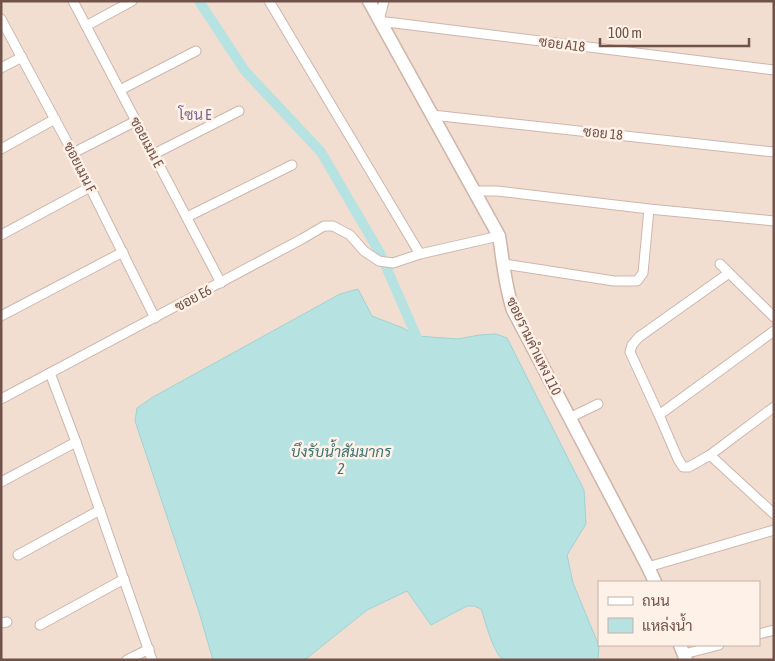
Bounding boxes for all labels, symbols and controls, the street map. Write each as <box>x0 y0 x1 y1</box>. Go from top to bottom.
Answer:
scale bar <box>600 15 749 47</box>
text: 100 m <box>608 24 642 41</box>
street label: ซอย A18 <box>538 33 587 55</box>
district label: โซน E <box>178 105 212 123</box>
street label: ซอยเมน E <box>127 114 167 170</box>
street label: ซอย 18 <box>582 123 624 143</box>
street label: ซอยเมน F <box>61 139 100 195</box>
street label: ซอย E6 <box>172 282 214 314</box>
street label: ซอยรามคำแหง 110 <box>503 294 565 398</box>
water label: บึงรับน้ำสัมมากร 2 <box>291 439 392 477</box>
legend <box>598 581 760 646</box>
text: ถนน <box>642 592 670 609</box>
text: แหล่งน้ำ <box>642 613 693 634</box>

